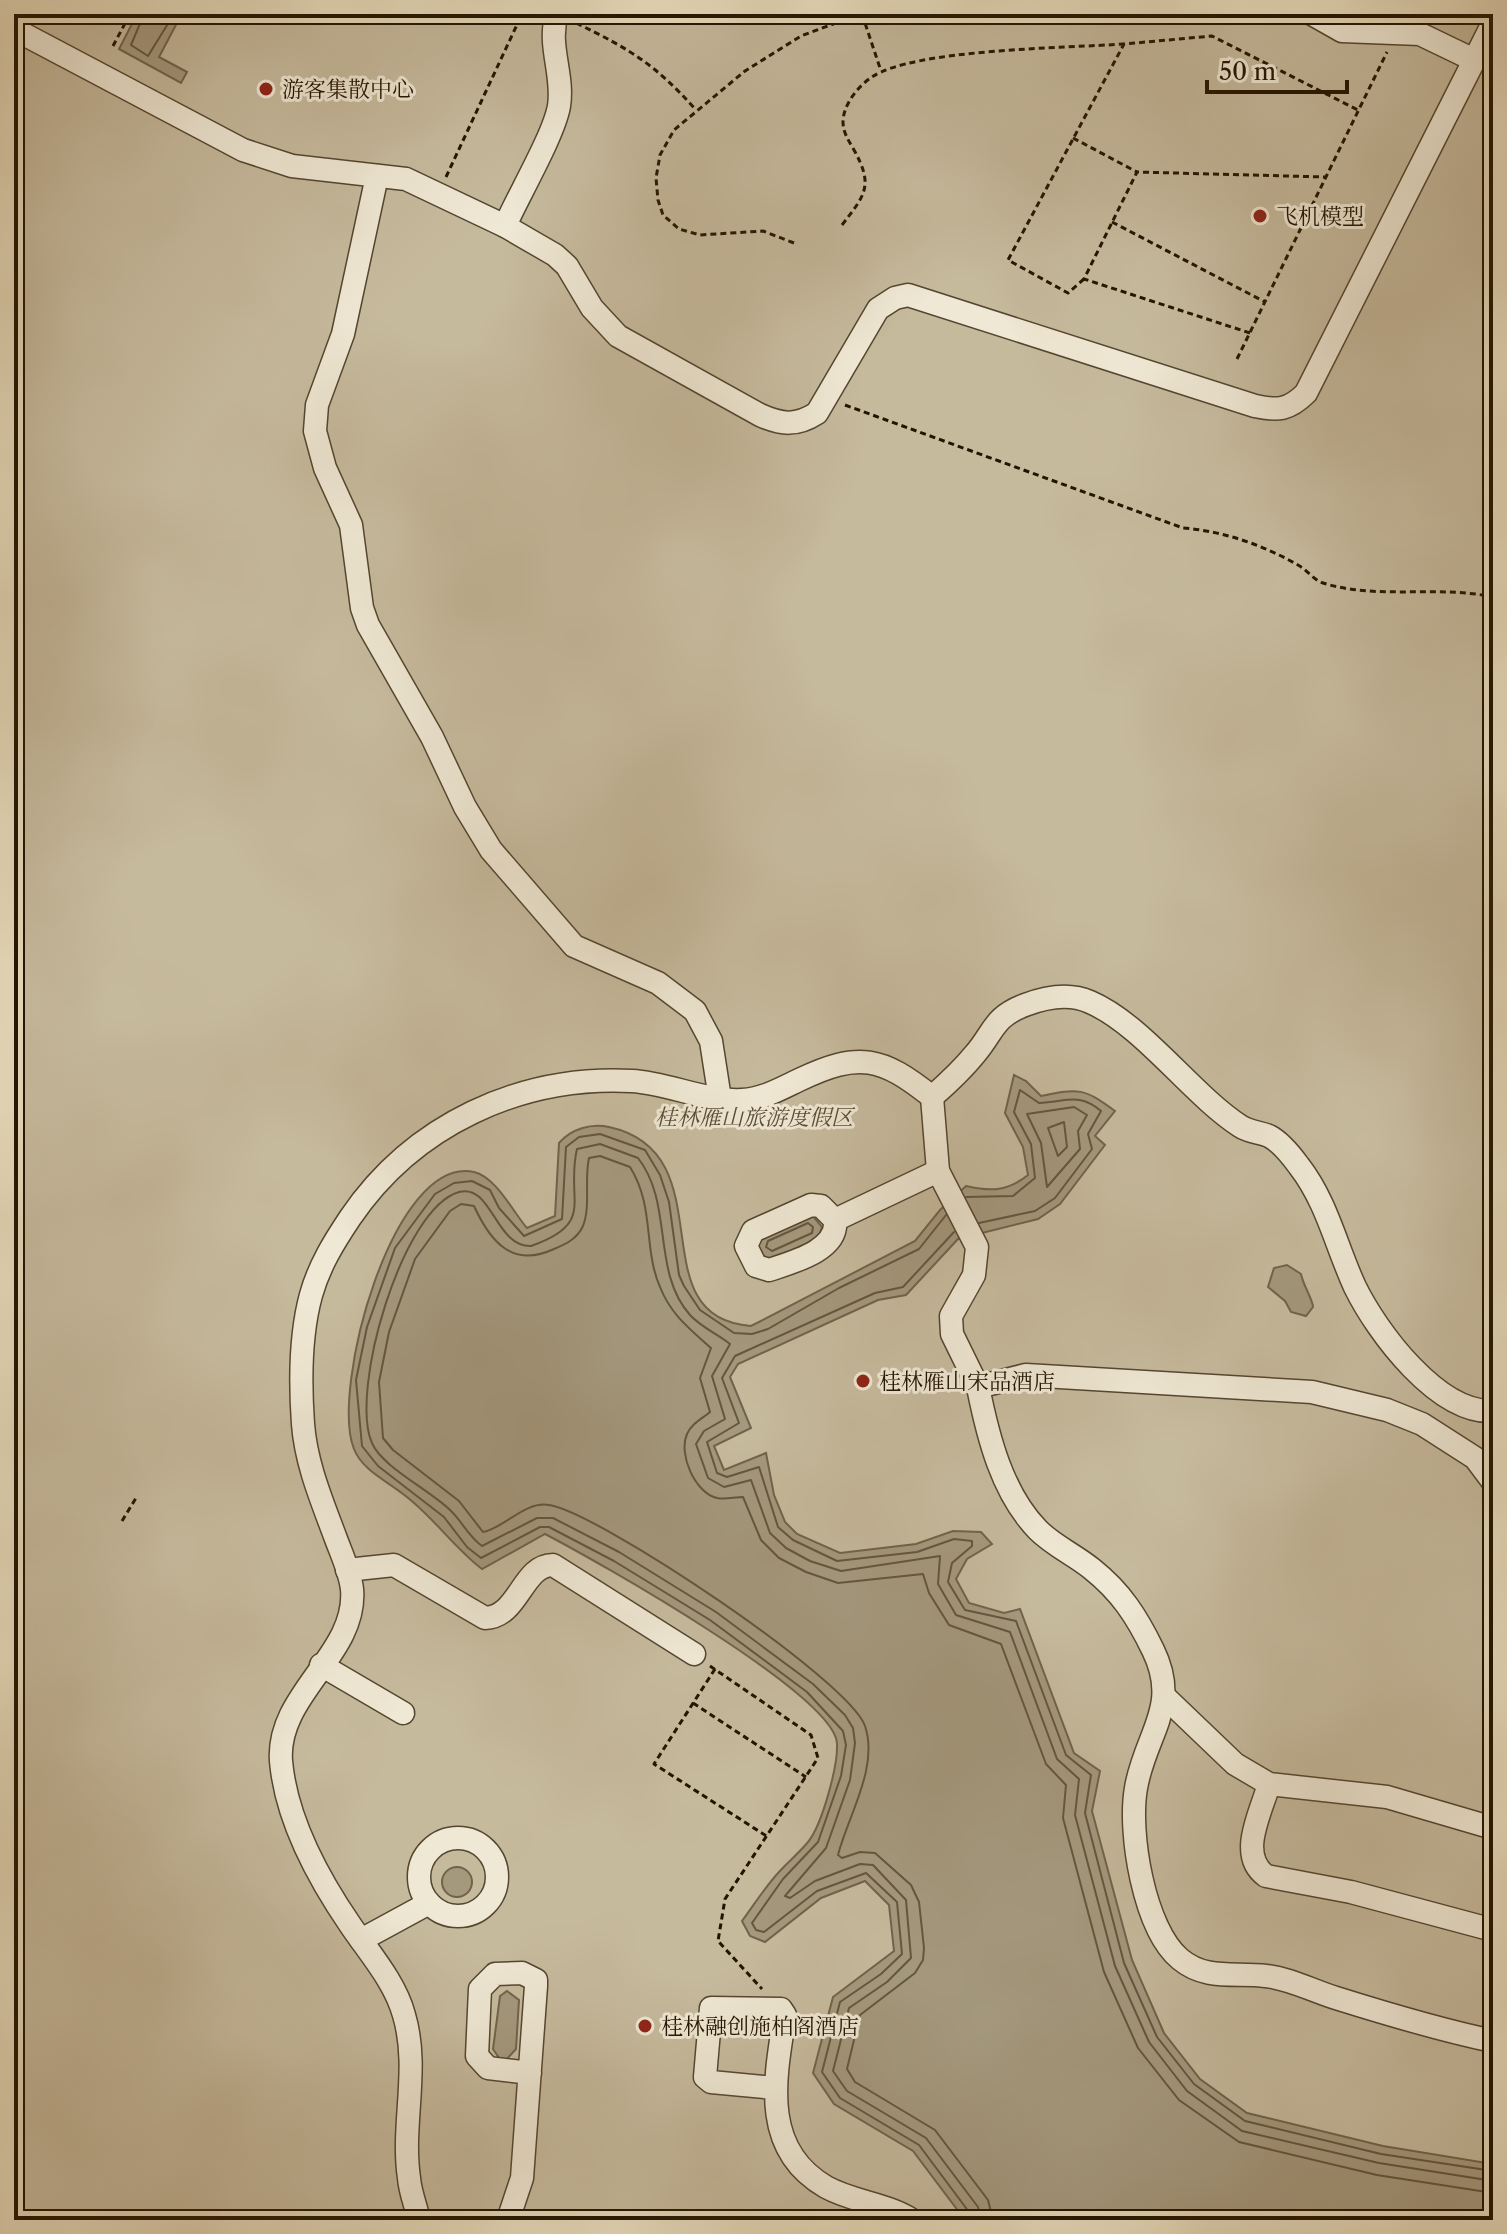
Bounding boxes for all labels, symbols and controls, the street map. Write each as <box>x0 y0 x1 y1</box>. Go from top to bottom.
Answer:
scale bar <box>1207 44 1347 94</box>
text: 50 m <box>1219 57 1276 86</box>
place label: 游客集散中心 <box>282 76 414 103</box>
marker: 游客集散中心 <box>257 80 275 98</box>
place label: 飞机模型 <box>1276 203 1364 230</box>
marker: 飞机模型 <box>1251 207 1269 225</box>
park label: 桂林雁山旅游度假区 <box>655 1104 856 1131</box>
place label: 桂林雁山宋品酒店 <box>879 1368 1055 1395</box>
marker: 桂林雁山宋品酒店 <box>854 1372 872 1390</box>
place label: 桂林融创施柏阁酒店 <box>661 2013 859 2040</box>
marker: 桂林融创施柏阁酒店 <box>636 2017 654 2035</box>

